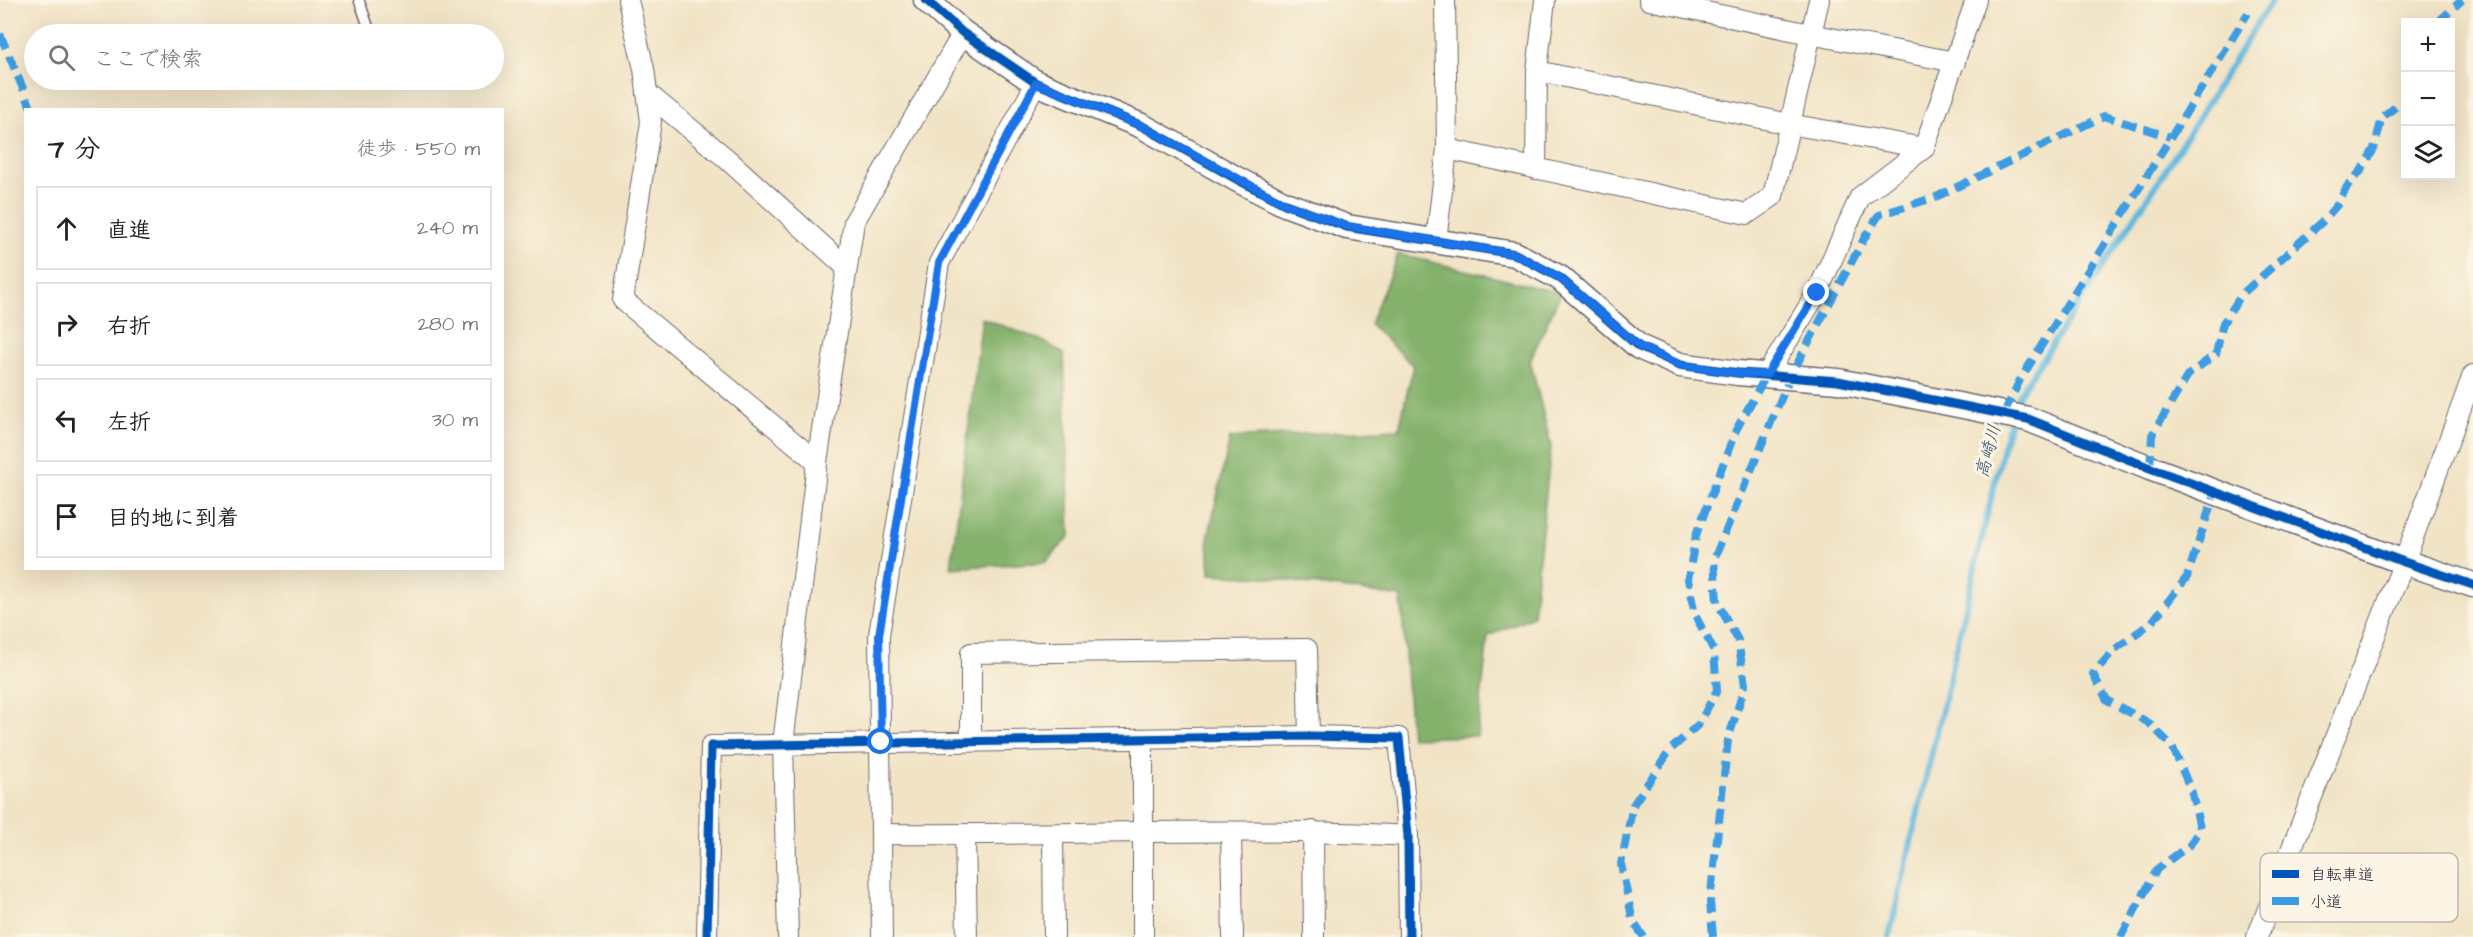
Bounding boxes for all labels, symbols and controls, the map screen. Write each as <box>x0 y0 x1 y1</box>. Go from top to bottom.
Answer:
map controls <box>2401 18 2455 180</box>
button: + <box>2401 18 2455 72</box>
search box <box>24 24 504 90</box>
icon: search <box>45 41 78 74</box>
text: ここで検索 <box>93 44 203 75</box>
button: − <box>2401 72 2455 126</box>
button: layers <box>2401 126 2455 180</box>
text: 7 分 <box>48 131 100 167</box>
text: 徒歩 · 550 m <box>357 135 480 163</box>
icon: ahead <box>50 212 83 245</box>
text: 240 m <box>417 214 478 242</box>
text: 直進 <box>107 215 151 246</box>
route end <box>1803 279 1829 305</box>
icon: right <box>50 308 83 341</box>
text: 280 m <box>417 310 478 338</box>
text: 右折 <box>107 311 151 342</box>
icon: left <box>50 404 83 437</box>
text: 30 m <box>432 406 478 434</box>
text: 左折 <box>107 407 151 438</box>
water label: 高崎川 <box>1969 422 2008 480</box>
icon: arrive <box>50 500 83 533</box>
text: 目的地に到着 <box>107 503 239 534</box>
route start <box>867 728 893 754</box>
legend <box>2260 853 2458 922</box>
text: 自転車道 <box>2310 864 2374 886</box>
text: 小道 <box>2310 891 2342 913</box>

